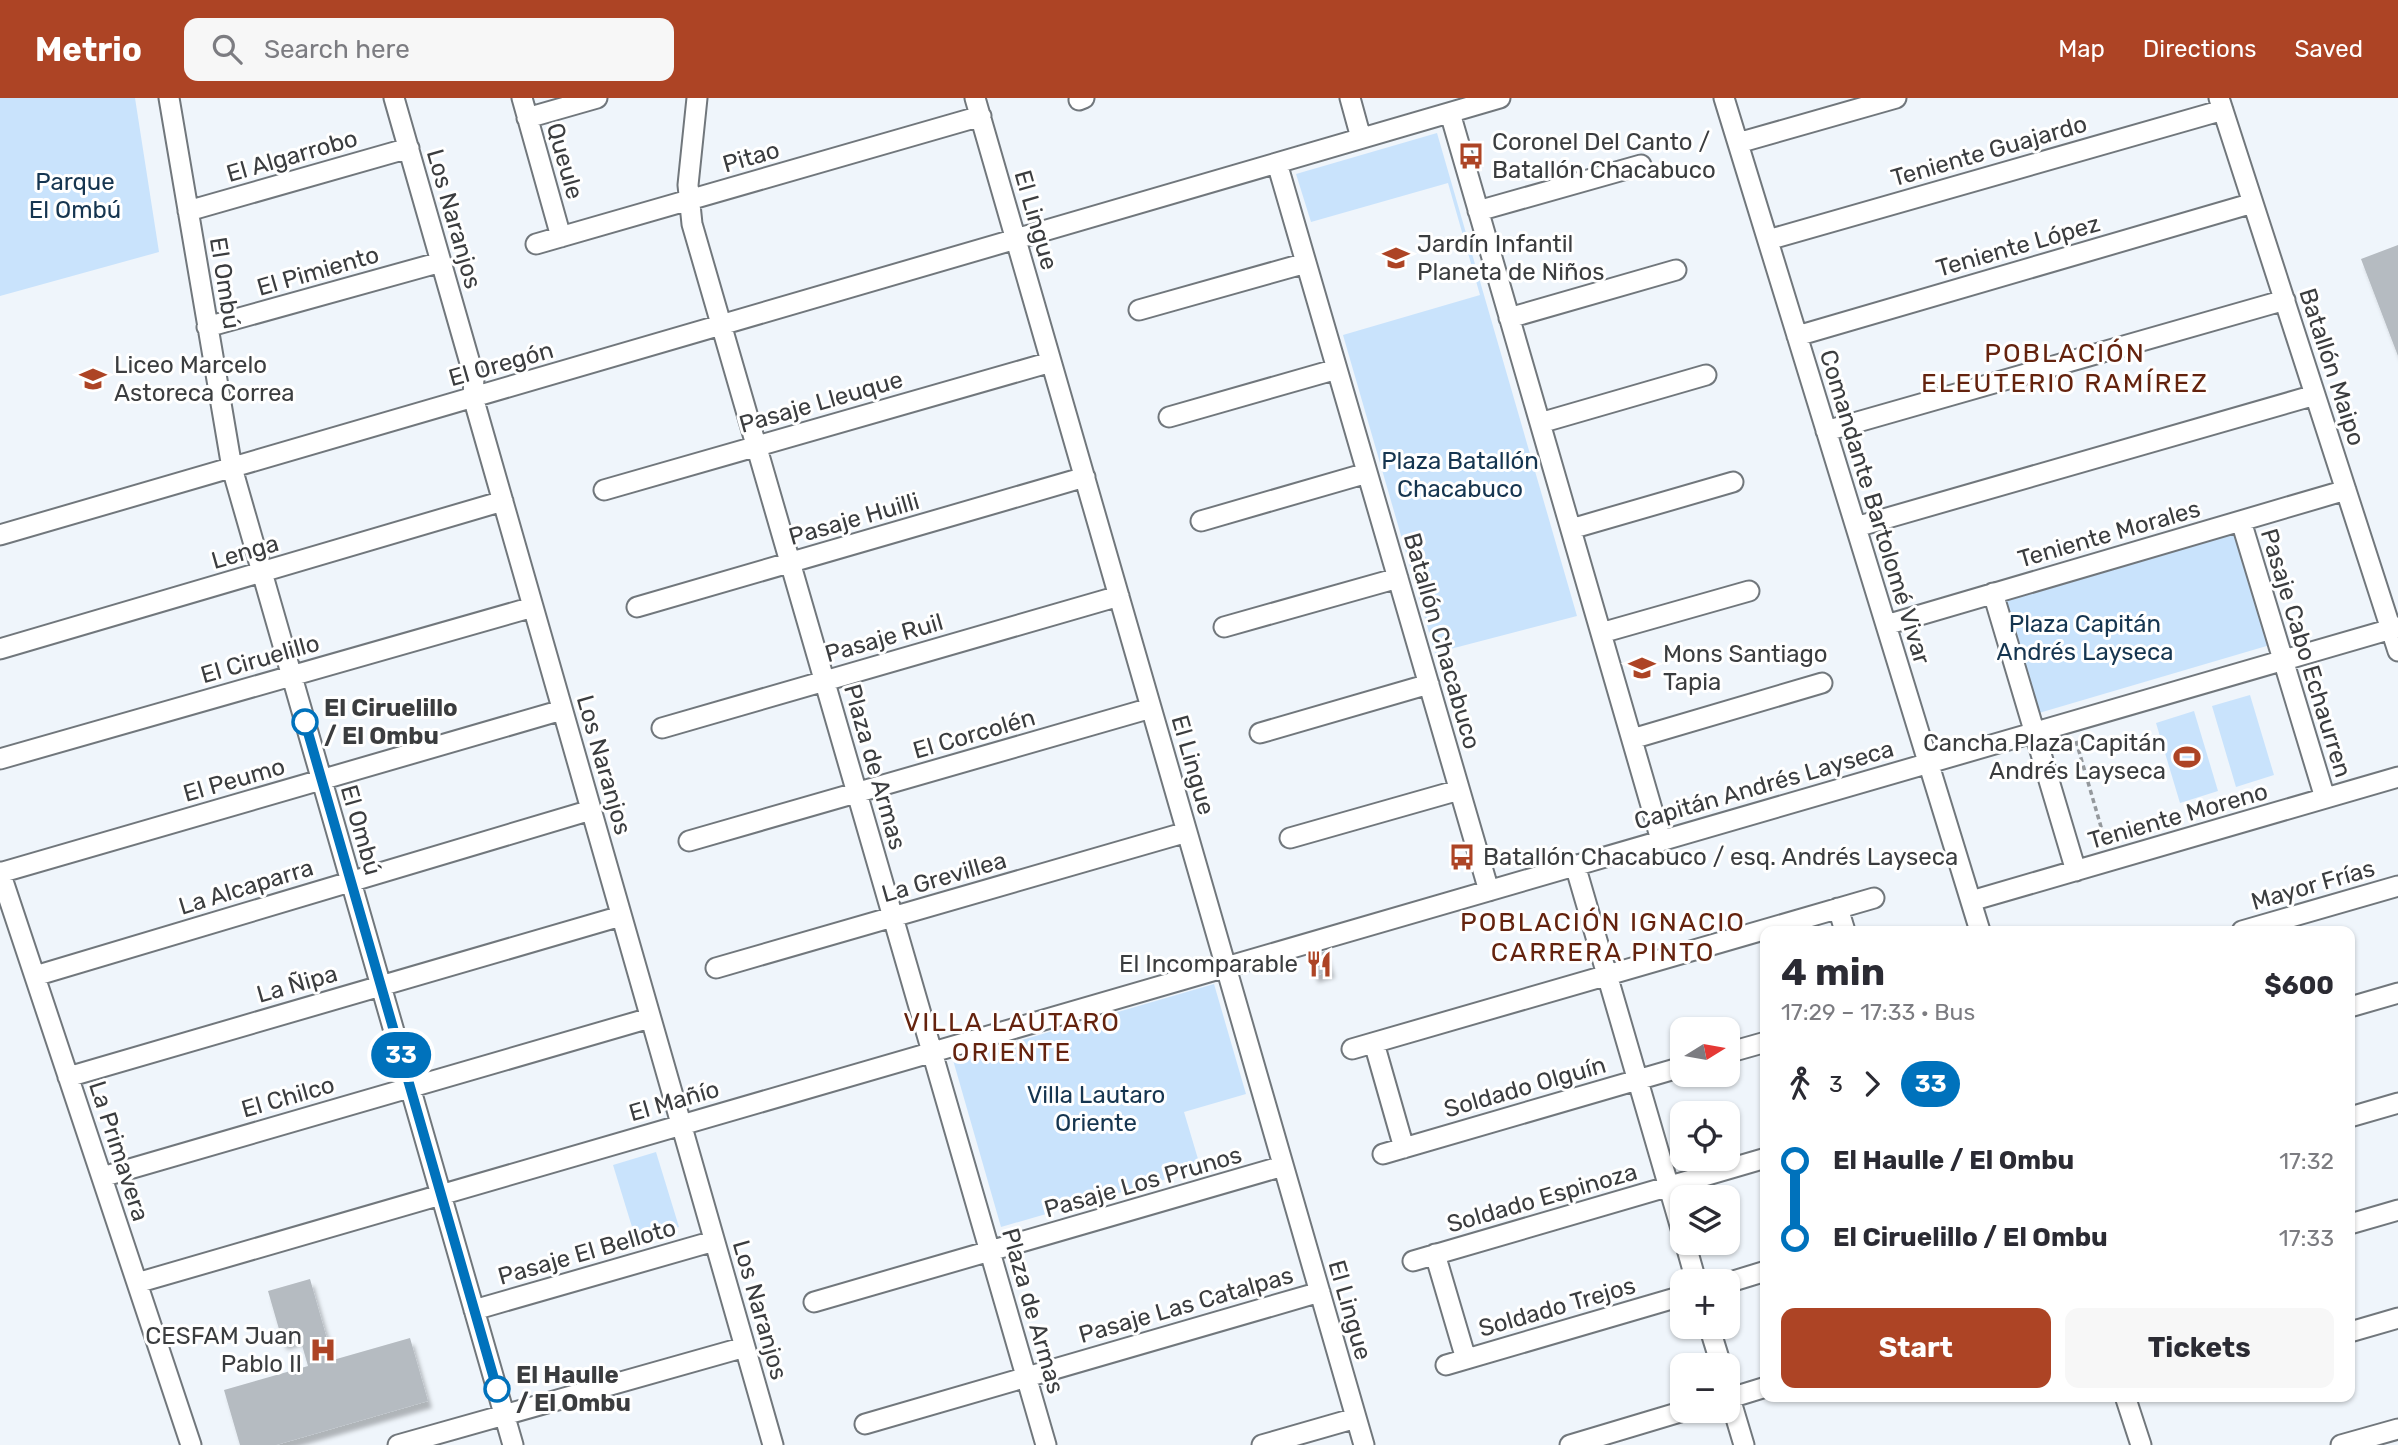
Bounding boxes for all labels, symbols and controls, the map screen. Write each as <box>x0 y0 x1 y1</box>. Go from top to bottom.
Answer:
search box <box>184 18 674 81</box>
text: Metrio <box>35 30 142 69</box>
icon: search <box>208 30 246 68</box>
text: Search here <box>264 34 410 65</box>
text: Map <box>2058 35 2105 63</box>
text: Directions <box>2143 35 2256 63</box>
text: Saved <box>2294 35 2363 63</box>
street label: Teniente Guajardo <box>1888 110 2090 192</box>
street label: Queule <box>541 120 589 202</box>
street label: El Algarrobo <box>223 124 361 188</box>
place label: Coronel Del Canto / Batallón Chacabuco <box>1492 128 1716 184</box>
street label: Pitao <box>719 136 783 178</box>
bus stop icon: Coronel Del Canto / Batallón Chacabuco <box>1456 141 1486 171</box>
street label: Los Naranjos <box>421 146 487 292</box>
street label: El Lingue <box>1008 167 1064 273</box>
park label: Parque El Ombú <box>29 168 121 224</box>
street label: Teniente López <box>1933 209 2103 283</box>
place label: Jardín Infantil Planeta de Niños <box>1417 230 1605 286</box>
street label: El Ombú <box>204 235 246 331</box>
street label: El Pimiento <box>254 240 382 302</box>
school or university icon: Jardín Infantil Planeta de Niños <box>1381 243 1411 273</box>
street label: Batallón Maipo <box>2293 285 2371 449</box>
street label: El Oregón <box>445 336 557 392</box>
district label: POBLACIÓN ELEUTERIO RAMÍREZ <box>1921 338 2209 399</box>
street label: Comandante Bartolomé Vivar <box>1814 346 1936 668</box>
place label: Liceo Marcelo Astoreca Correa <box>114 351 295 407</box>
school or university icon: Liceo Marcelo Astoreca Correa <box>78 364 108 394</box>
street label: Pasaje Lleuque <box>736 365 906 439</box>
park label: Plaza Batallón Chacabuco <box>1381 447 1539 503</box>
street label: Pasaje Huilli <box>786 487 922 551</box>
street label: Teniente Morales <box>2015 495 2203 573</box>
street label: Pasaje Cabo Echaurren <box>2255 525 2357 781</box>
street label: Lenga <box>208 529 282 575</box>
street label: Batallón Chacabuco <box>1398 530 1486 752</box>
street label: Pasaje Ruil <box>822 608 946 668</box>
park label: Plaza Capitán Andrés Layseca <box>1997 610 2173 666</box>
street label: El Ciruelillo <box>197 629 323 689</box>
place label: Mons Santiago Tapia <box>1663 640 1828 696</box>
school or university icon: Mons Santiago Tapia <box>1627 653 1657 683</box>
street label: Plaza de Armas <box>838 681 912 853</box>
street label: Los Naranjos <box>571 692 637 838</box>
place label: El Ciruelillo / El Ombu <box>324 694 458 750</box>
street label: El Corcolén <box>910 703 1038 765</box>
marker: El Ciruelillo / El Ombu <box>292 709 318 735</box>
street label: El Lingue <box>1165 712 1221 818</box>
place label: Cancha Plaza Capitán Andrés Layseca <box>1923 729 2166 785</box>
street label: Capitán Andrés Layseca <box>1631 735 1897 835</box>
sports icon: Cancha Plaza Capitán Andrés Layseca <box>2172 742 2202 772</box>
street label: El Peumo <box>180 752 288 808</box>
street label: Teniente Moreno <box>2085 777 2271 855</box>
street label: El Ombú <box>335 782 387 878</box>
bus stop icon: Batallón Chacabuco / esq. Andrés Layseca <box>1447 842 1477 872</box>
place label: Batallón Chacabuco / esq. Andrés Layseca <box>1483 843 1958 871</box>
street label: La Grevillea <box>878 846 1010 908</box>
street label: La Alcaparra <box>175 853 317 921</box>
street label: Mayor Frías <box>2248 854 2378 916</box>
district label: POBLACIÓN IGNACIO CARRERA PINTO <box>1460 907 1746 968</box>
restaurant icon: El Incomparable <box>1304 949 1334 979</box>
text: 4 min <box>1781 949 1885 995</box>
place label: El Incomparable <box>1119 950 1298 978</box>
street label: La Ñipa <box>253 959 341 1009</box>
text: $600 <box>2264 970 2334 1001</box>
text: 17:29 – 17:33 · Bus <box>1781 998 1975 1026</box>
district label: VILLA LAUTARO ORIENTE <box>903 1007 1121 1068</box>
north arrow <box>1670 1017 1740 1087</box>
map controls <box>1670 1017 1740 1423</box>
line badge: 33 <box>370 1032 432 1078</box>
text: 33 <box>385 1041 417 1069</box>
street label: Soldado Olguín <box>1441 1050 1609 1124</box>
icon: walk <box>1781 1065 1819 1103</box>
icon: forward <box>1853 1065 1891 1103</box>
street label: El Chilco <box>238 1070 338 1124</box>
text: 3 <box>1829 1070 1843 1098</box>
text: 33 <box>1915 1070 1946 1098</box>
street label: El Mañío <box>626 1075 722 1127</box>
street label: La Primavera <box>83 1077 155 1225</box>
park label: Villa Lautaro Oriente <box>1027 1081 1165 1137</box>
button: locate <box>1670 1101 1740 1171</box>
street label: Pasaje Los Prunos <box>1041 1140 1245 1224</box>
text: El Haulle / El Ombu <box>1833 1145 2074 1176</box>
text: 17:32 <box>2279 1147 2334 1175</box>
street label: Soldado Espinoza <box>1444 1157 1640 1239</box>
button: layers <box>1670 1185 1740 1255</box>
street label: Pasaje El Belloto <box>495 1213 679 1291</box>
text: El Ciruelillo / El Ombu <box>1833 1222 2108 1253</box>
text: 17:33 <box>2279 1224 2334 1252</box>
street label: Plaza de Armas <box>996 1225 1070 1397</box>
street label: Los Naranjos <box>727 1237 793 1383</box>
street label: El Lingue <box>1322 1257 1378 1363</box>
street label: Pasaje Las Catalpas <box>1076 1261 1296 1349</box>
button: + <box>1670 1269 1740 1339</box>
street label: Soldado Trejos <box>1475 1271 1639 1343</box>
button: Start <box>1781 1308 2051 1388</box>
button: Tickets <box>2065 1308 2334 1388</box>
place label: CESFAM Juan Pablo II <box>145 1322 302 1378</box>
hospital icon: CESFAM Juan Pablo II <box>308 1335 338 1365</box>
button: − <box>1670 1353 1740 1423</box>
place label: El Haulle / El Ombu <box>516 1361 631 1417</box>
marker: El Haulle / El Ombu <box>484 1376 510 1402</box>

